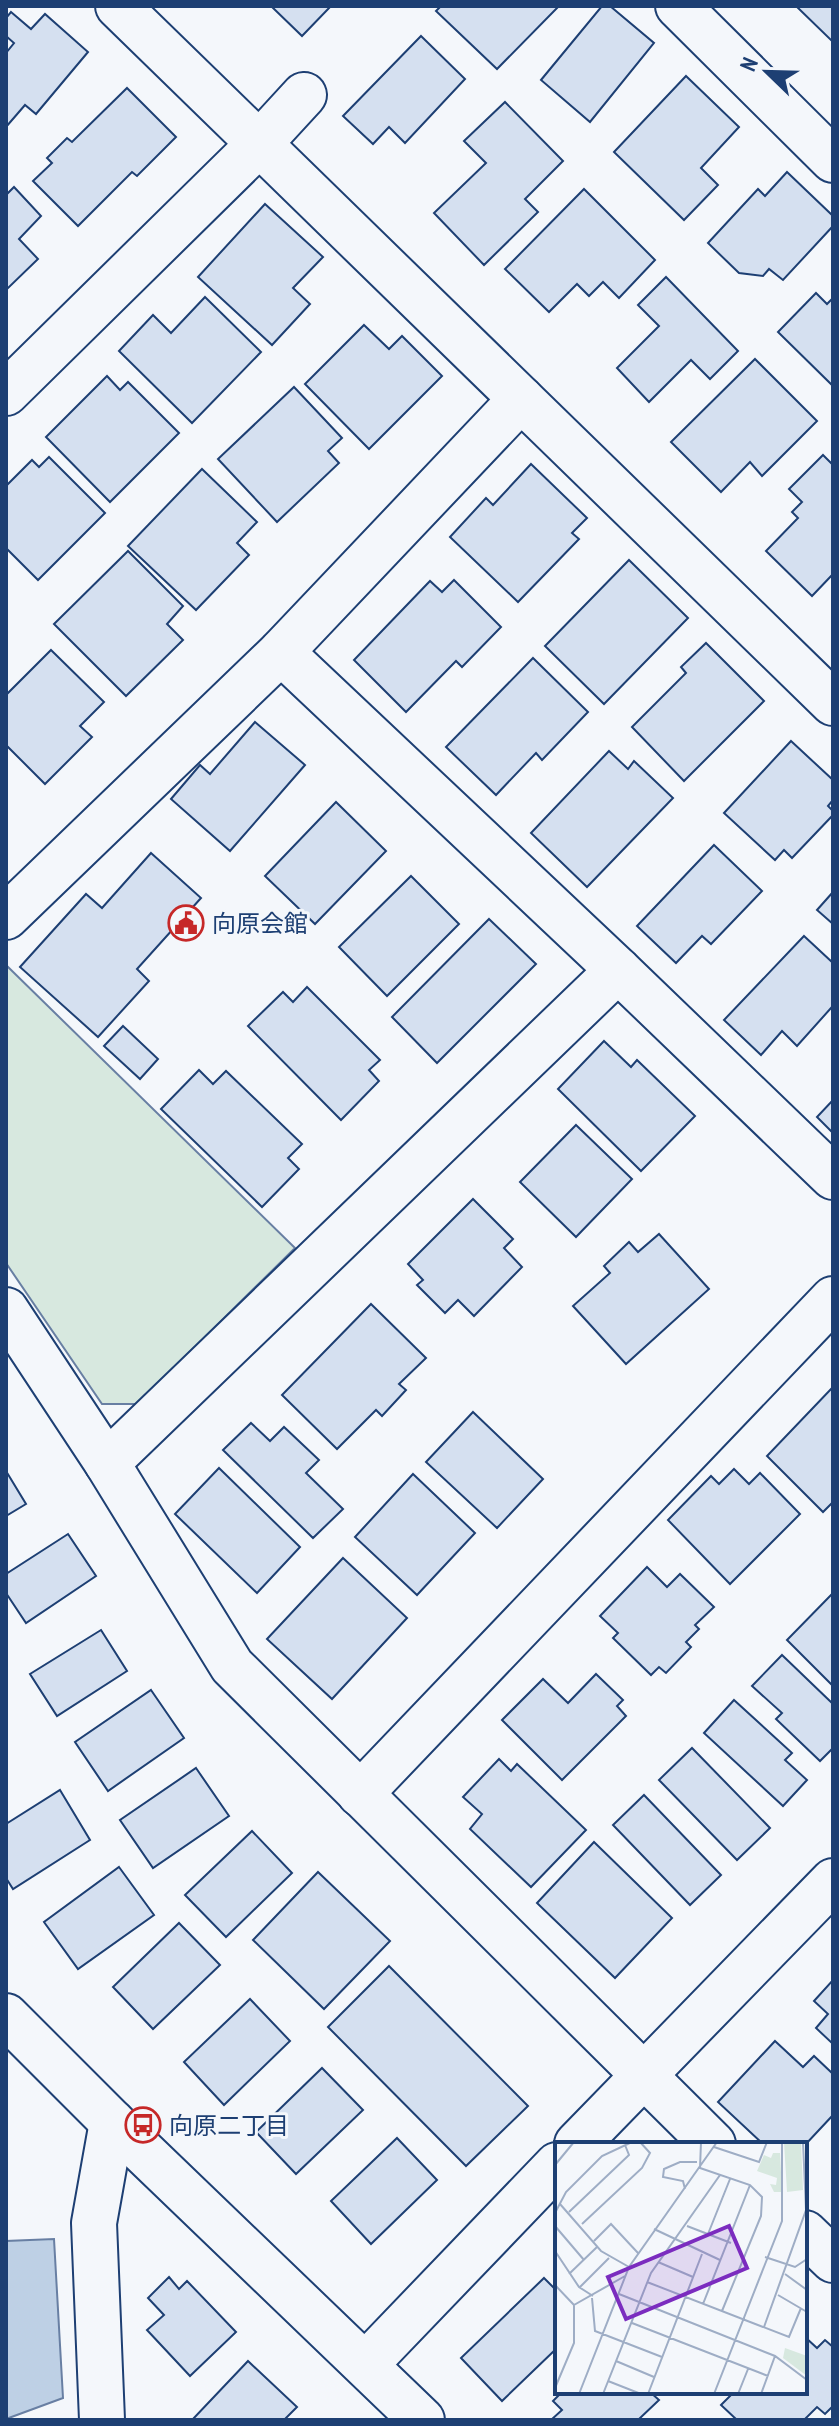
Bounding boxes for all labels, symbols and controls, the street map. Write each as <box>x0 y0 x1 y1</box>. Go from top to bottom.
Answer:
north arrow <box>727 32 807 112</box>
text: N <box>733 53 764 75</box>
public building icon: 向原会館 <box>167 904 205 942</box>
place label: 向原会館 <box>212 908 308 939</box>
bus stop icon: 向原二丁目 <box>124 2106 162 2144</box>
place label: 向原二丁目 <box>169 2110 289 2141</box>
inset map <box>555 2142 807 2394</box>

